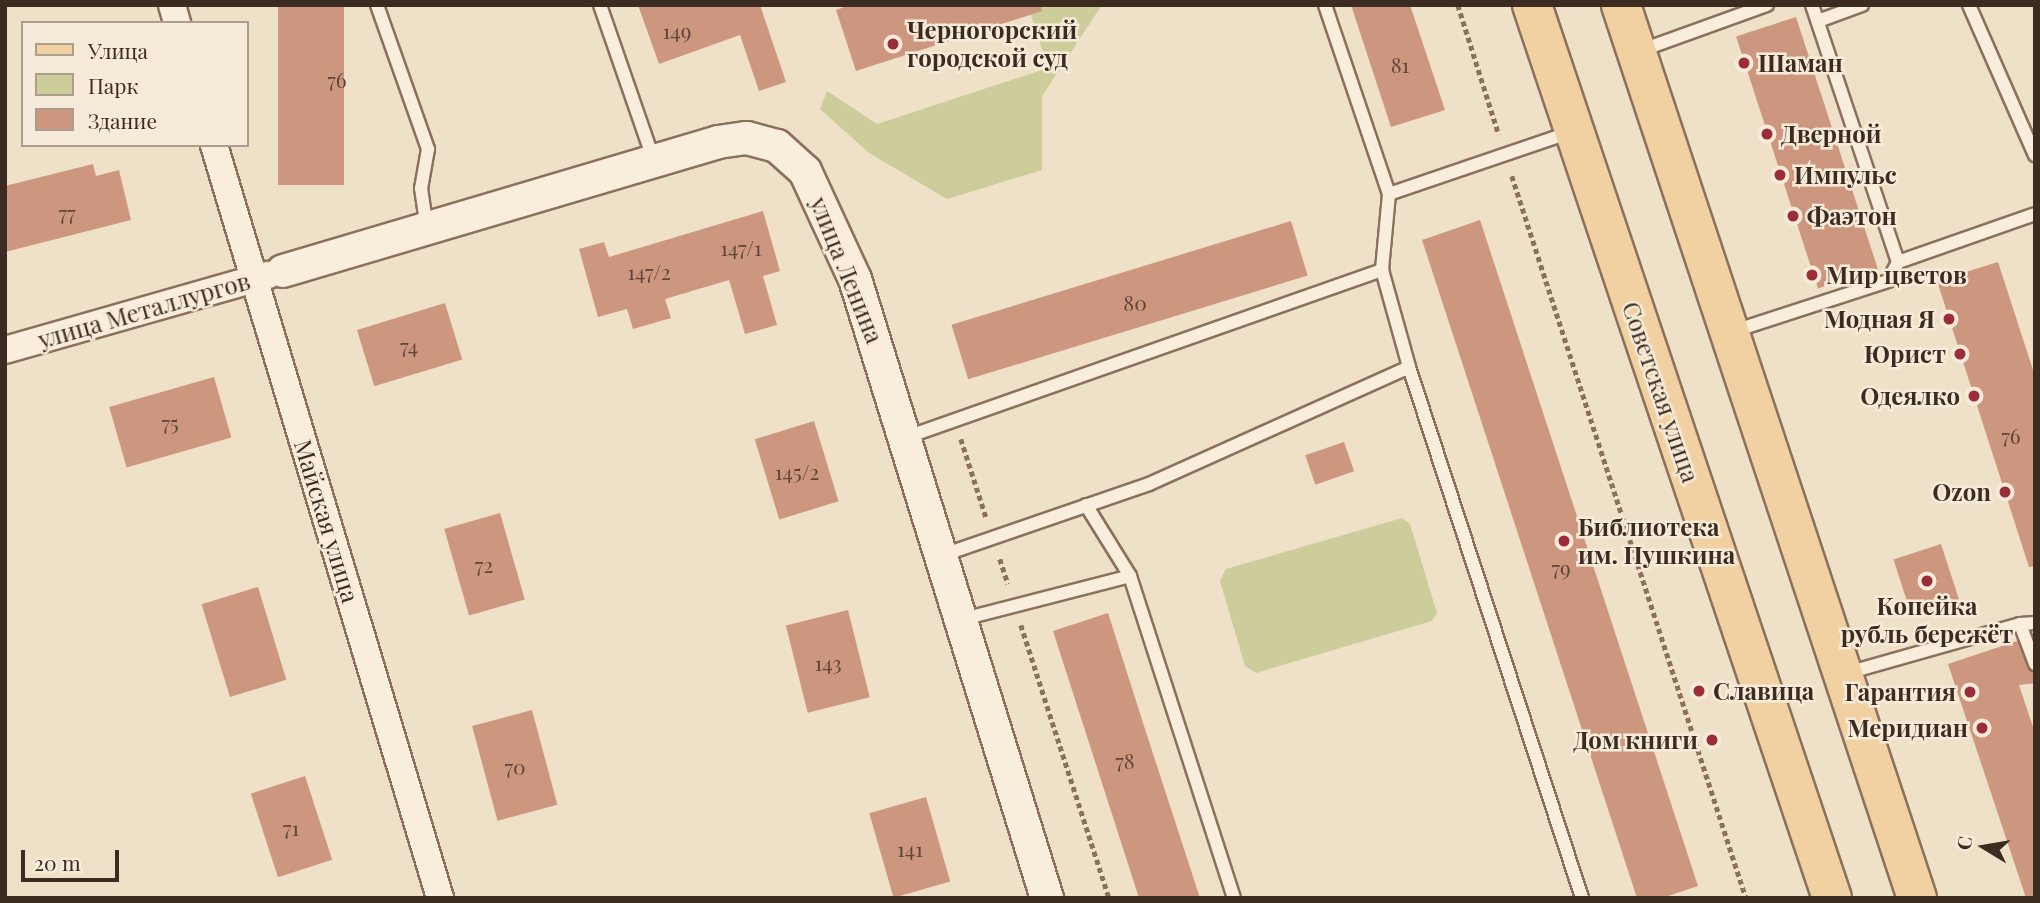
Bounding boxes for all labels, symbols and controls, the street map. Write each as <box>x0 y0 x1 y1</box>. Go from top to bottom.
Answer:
place label: Черногорский городской суд <box>907 16 1077 72</box>
house number: 149 <box>663 17 691 43</box>
legend <box>21 21 248 147</box>
text: Улица <box>88 36 148 64</box>
marker: Черногорский городской суд <box>885 36 901 52</box>
place label: Шаман <box>1758 49 1843 77</box>
house number: 81 <box>1391 51 1409 77</box>
marker: Шаман <box>1736 55 1752 71</box>
house number: 76 <box>327 66 347 92</box>
text: Парк <box>88 71 138 99</box>
text: Здание <box>88 106 157 134</box>
place label: Дверной <box>1781 120 1881 148</box>
marker: Дверной <box>1759 126 1775 142</box>
place label: Импульс <box>1794 161 1897 189</box>
marker: Импульс <box>1772 167 1788 183</box>
street label: улица Ленина <box>805 193 889 347</box>
house number: 77 <box>58 199 76 225</box>
place label: Фаэтон <box>1807 202 1897 230</box>
marker: Фаэтон <box>1785 208 1801 224</box>
house number: 147/1 <box>720 234 762 260</box>
house number: 147/2 <box>627 258 671 284</box>
place label: Мир цветов <box>1826 261 1967 289</box>
street label: улица Металлургов <box>35 266 253 354</box>
marker: Мир цветов <box>1804 267 1820 283</box>
house number: 80 <box>1123 289 1147 315</box>
street label: Советская улица <box>1617 298 1705 486</box>
place label: Модная Я <box>1824 305 1935 333</box>
marker: Модная Я <box>1941 311 1957 327</box>
house number: 74 <box>400 332 418 358</box>
place label: Юрист <box>1864 340 1946 368</box>
marker: Юрист <box>1952 346 1968 362</box>
place label: Одеялко <box>1860 382 1960 410</box>
marker: Одеялко <box>1966 388 1982 404</box>
house number: 75 <box>161 409 179 435</box>
house number: 76 <box>2001 422 2021 448</box>
street label: Майская улица <box>289 436 365 606</box>
house number: 145/2 <box>775 458 819 484</box>
place label: Ozon <box>1932 478 1991 506</box>
marker: Ozon <box>1997 484 2013 500</box>
place label: Библиотека им. Пушкина <box>1578 513 1735 569</box>
marker: Библиотека им. Пушкина <box>1556 533 1572 549</box>
house number: 72 <box>475 551 493 577</box>
house number: 79 <box>1551 554 1571 580</box>
marker: Копейка рубль бережёт <box>1919 573 1935 589</box>
place label: Копейка рубль бережёт <box>1841 592 2013 648</box>
house number: 143 <box>814 649 842 675</box>
place label: Славица <box>1713 677 1814 705</box>
place label: Гарантия <box>1845 678 1956 706</box>
marker: Славица <box>1691 683 1707 699</box>
marker: Гарантия <box>1962 684 1978 700</box>
place label: Меридиан <box>1847 714 1968 742</box>
marker: Меридиан <box>1974 720 1990 736</box>
place label: Дом книги <box>1573 726 1698 754</box>
marker: Дом книги <box>1704 732 1720 748</box>
house number: 78 <box>1115 747 1135 773</box>
house number: 70 <box>504 753 526 779</box>
north arrow <box>1949 812 2019 882</box>
house number: 71 <box>283 814 299 840</box>
text: С <box>1949 834 1977 852</box>
house number: 141 <box>897 835 923 861</box>
scale bar <box>24 836 122 880</box>
text: 20 m <box>34 848 81 876</box>

